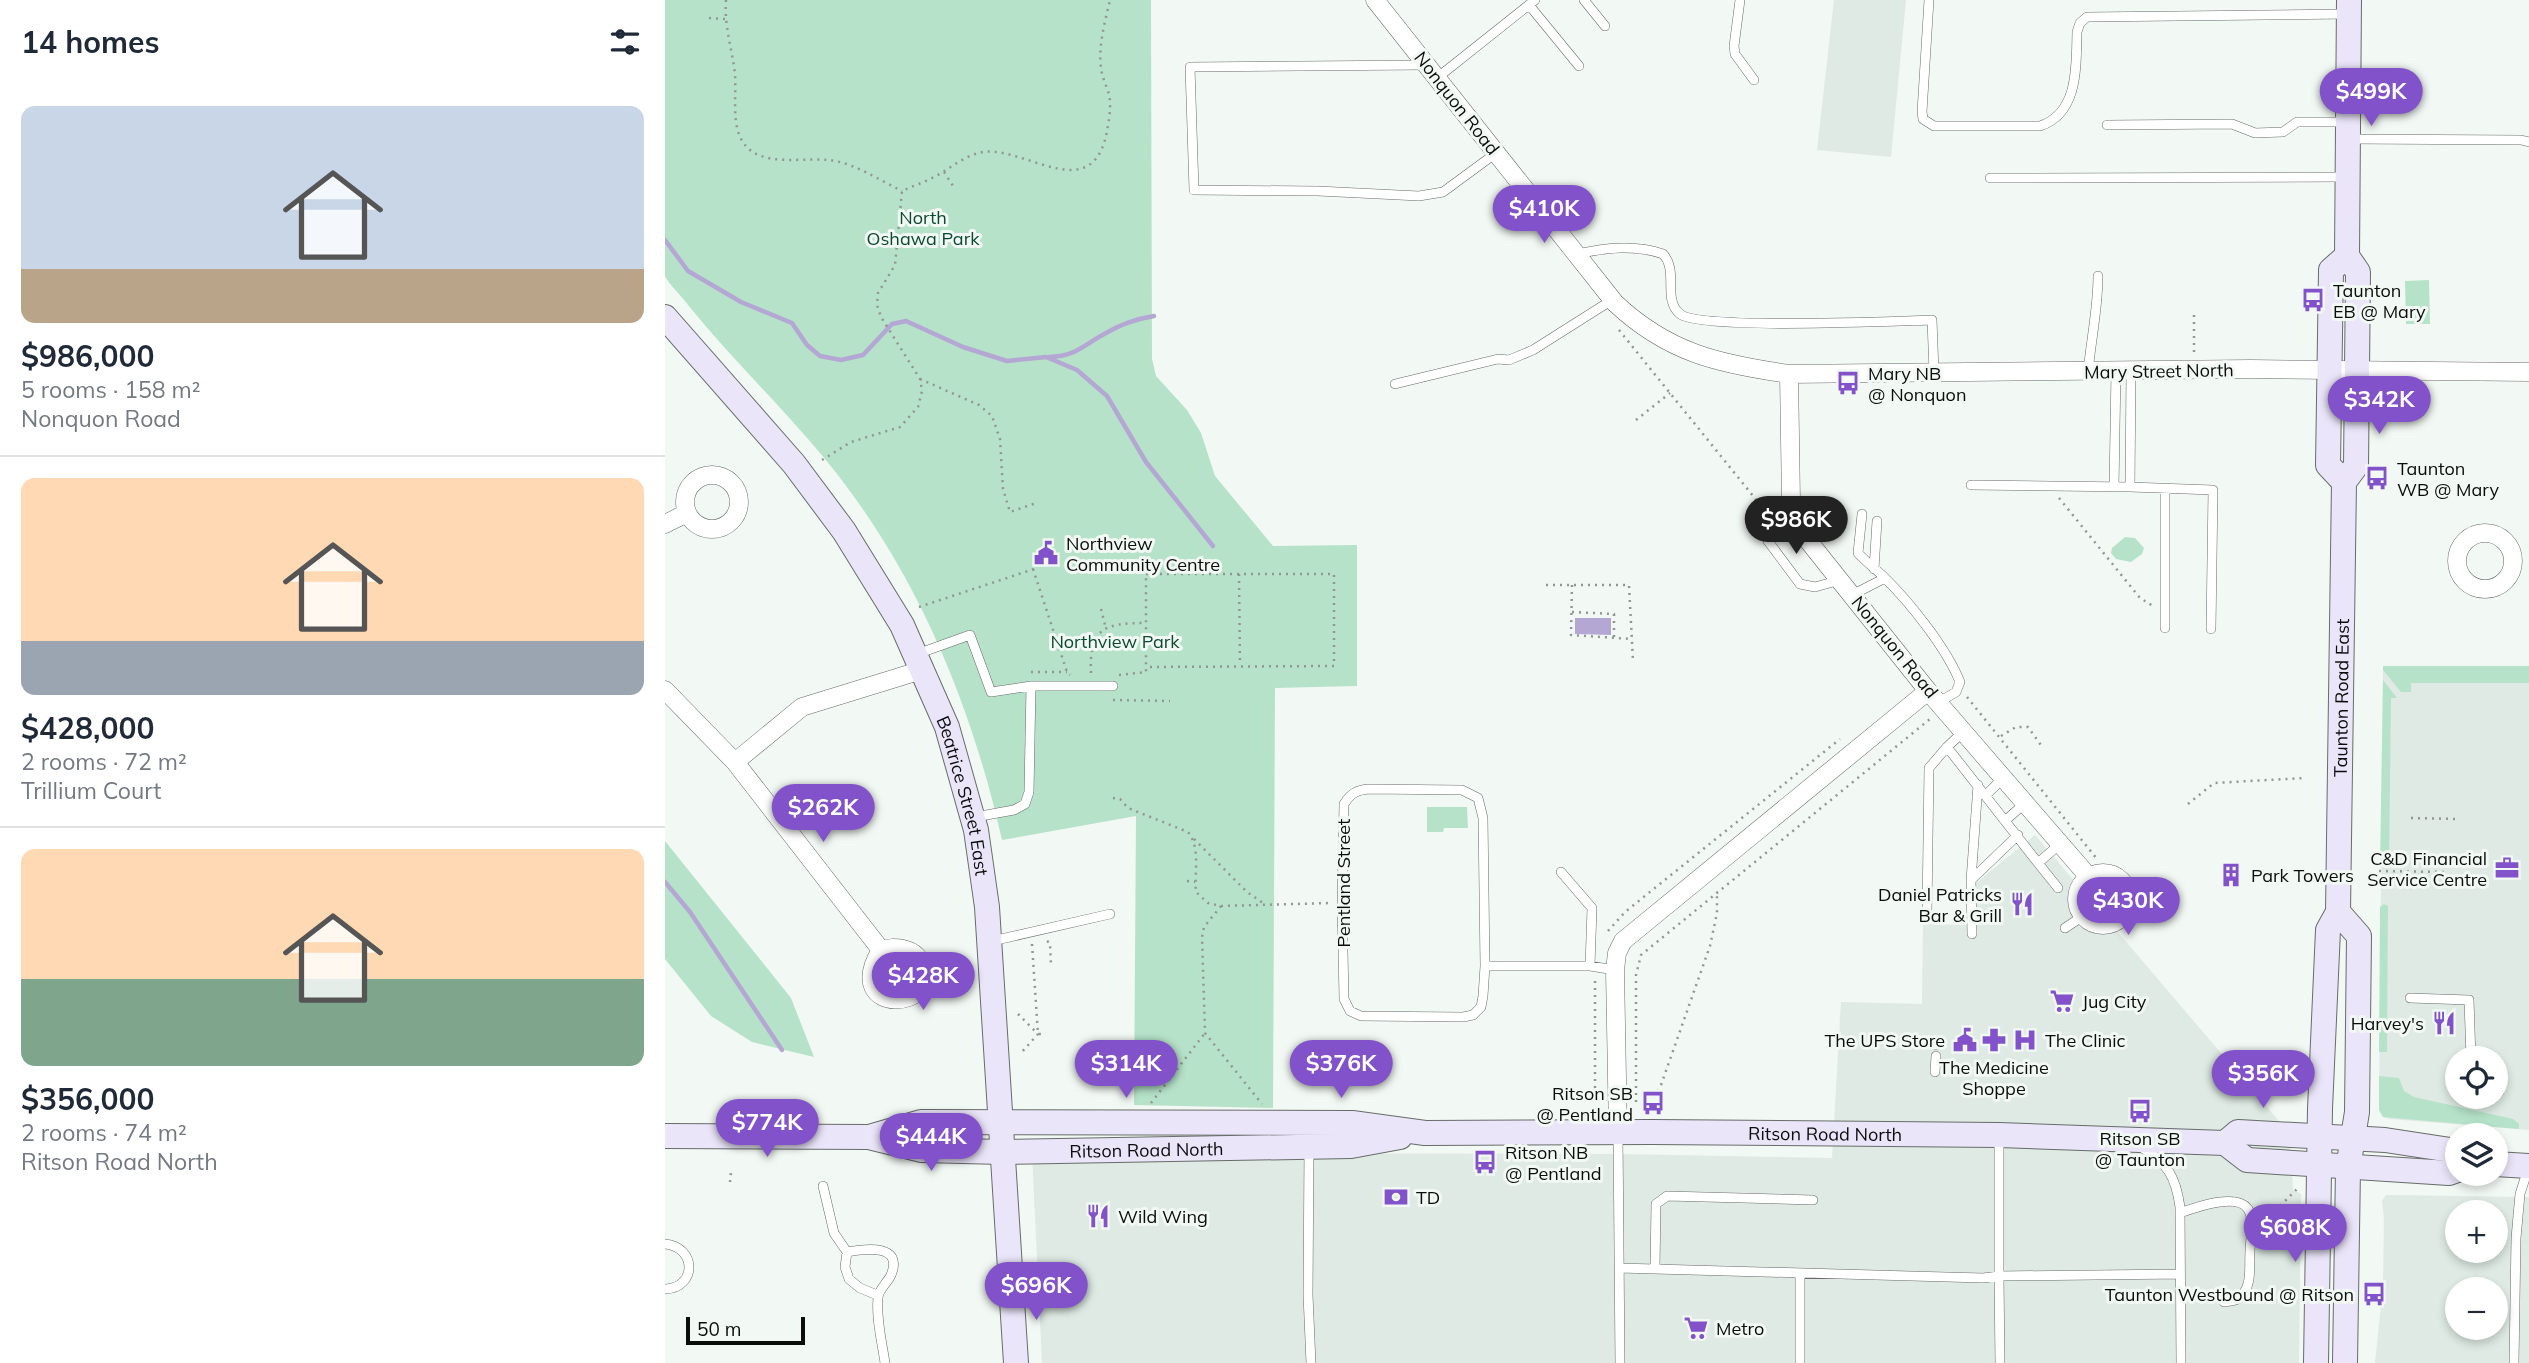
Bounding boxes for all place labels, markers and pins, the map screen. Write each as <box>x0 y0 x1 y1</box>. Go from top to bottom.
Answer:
pin: $499K <box>2322 68 2420 128</box>
pin: $410K <box>1495 186 1593 245</box>
place label: Taunton EB @ Mary <box>2333 279 2426 323</box>
bus stop icon: Taunton EB @ Mary <box>2299 286 2327 314</box>
place label: Mary NB @ Nonquon <box>1868 362 1966 406</box>
bus stop icon: Mary NB @ Nonquon <box>1834 369 1862 397</box>
pin: $342K <box>2330 376 2428 436</box>
place label: Taunton WB @ Mary <box>2397 457 2499 501</box>
bus stop icon: Taunton WB @ Mary <box>2363 464 2391 492</box>
pin: $986K <box>1747 496 1845 556</box>
place label: Northview Community Centre <box>1066 532 1220 576</box>
public building icon: Northview Community Centre <box>1032 539 1060 567</box>
pin: $262K <box>774 784 872 844</box>
place label: C&D Financial Service Centre <box>2367 847 2487 891</box>
office icon: C&D Financial Service Centre <box>2493 854 2521 882</box>
building icon: Park Towers <box>2217 861 2245 889</box>
place label: Park Towers <box>2251 864 2354 887</box>
pin: $430K <box>2079 878 2177 937</box>
place label: Daniel Patricks Bar & Grill <box>1878 883 2002 927</box>
restaurant icon: Daniel Patricks Bar & Grill <box>2008 890 2036 918</box>
pin: $428K <box>874 953 972 1012</box>
supermarket icon: Jug City <box>2048 987 2076 1015</box>
place label: Jug City <box>2082 990 2147 1013</box>
restaurant icon: Harvey's <box>2430 1009 2458 1037</box>
place label: Harvey's <box>2351 1012 2424 1035</box>
public building icon: The UPS Store <box>1951 1026 1979 1054</box>
pharmacy icon: The Medicine Shoppe <box>1980 1026 2008 1054</box>
hospital icon: The Clinic <box>2011 1026 2039 1054</box>
place label: The UPS Store <box>1824 1029 1945 1052</box>
place label: The Clinic <box>2045 1029 2126 1052</box>
pin: $314K <box>1077 1040 1175 1100</box>
pin: $376K <box>1292 1040 1390 1100</box>
pin: $356K <box>2214 1050 2312 1110</box>
place label: The Medicine Shoppe <box>1939 1056 2049 1100</box>
place label: Ritson SB @ Pentland <box>1536 1082 1633 1126</box>
bus stop icon: Ritson SB @ Pentland <box>1639 1089 1667 1117</box>
bus stop icon: Ritson SB @ Taunton <box>2126 1097 2154 1125</box>
pin: $774K <box>718 1100 816 1159</box>
pin: $444K <box>882 1114 980 1173</box>
place label: Ritson SB @ Taunton <box>2095 1127 2185 1171</box>
place label: Ritson NB @ Pentland <box>1505 1141 1602 1185</box>
bus stop icon: Ritson NB @ Pentland <box>1471 1148 1499 1176</box>
bank icon: TD <box>1382 1183 1410 1211</box>
place label: TD <box>1416 1186 1440 1209</box>
restaurant icon: Wild Wing <box>1084 1202 1112 1230</box>
pin: $608K <box>2246 1204 2344 1264</box>
place label: Wild Wing <box>1118 1205 1208 1228</box>
pin: $696K <box>987 1262 1085 1322</box>
bus stop icon: Taunton Westbound @ Ritson <box>2360 1280 2388 1308</box>
place label: Taunton Westbound @ Ritson <box>2105 1283 2354 1306</box>
supermarket icon: Metro <box>1682 1314 1710 1342</box>
place label: Metro <box>1716 1317 1764 1340</box>

